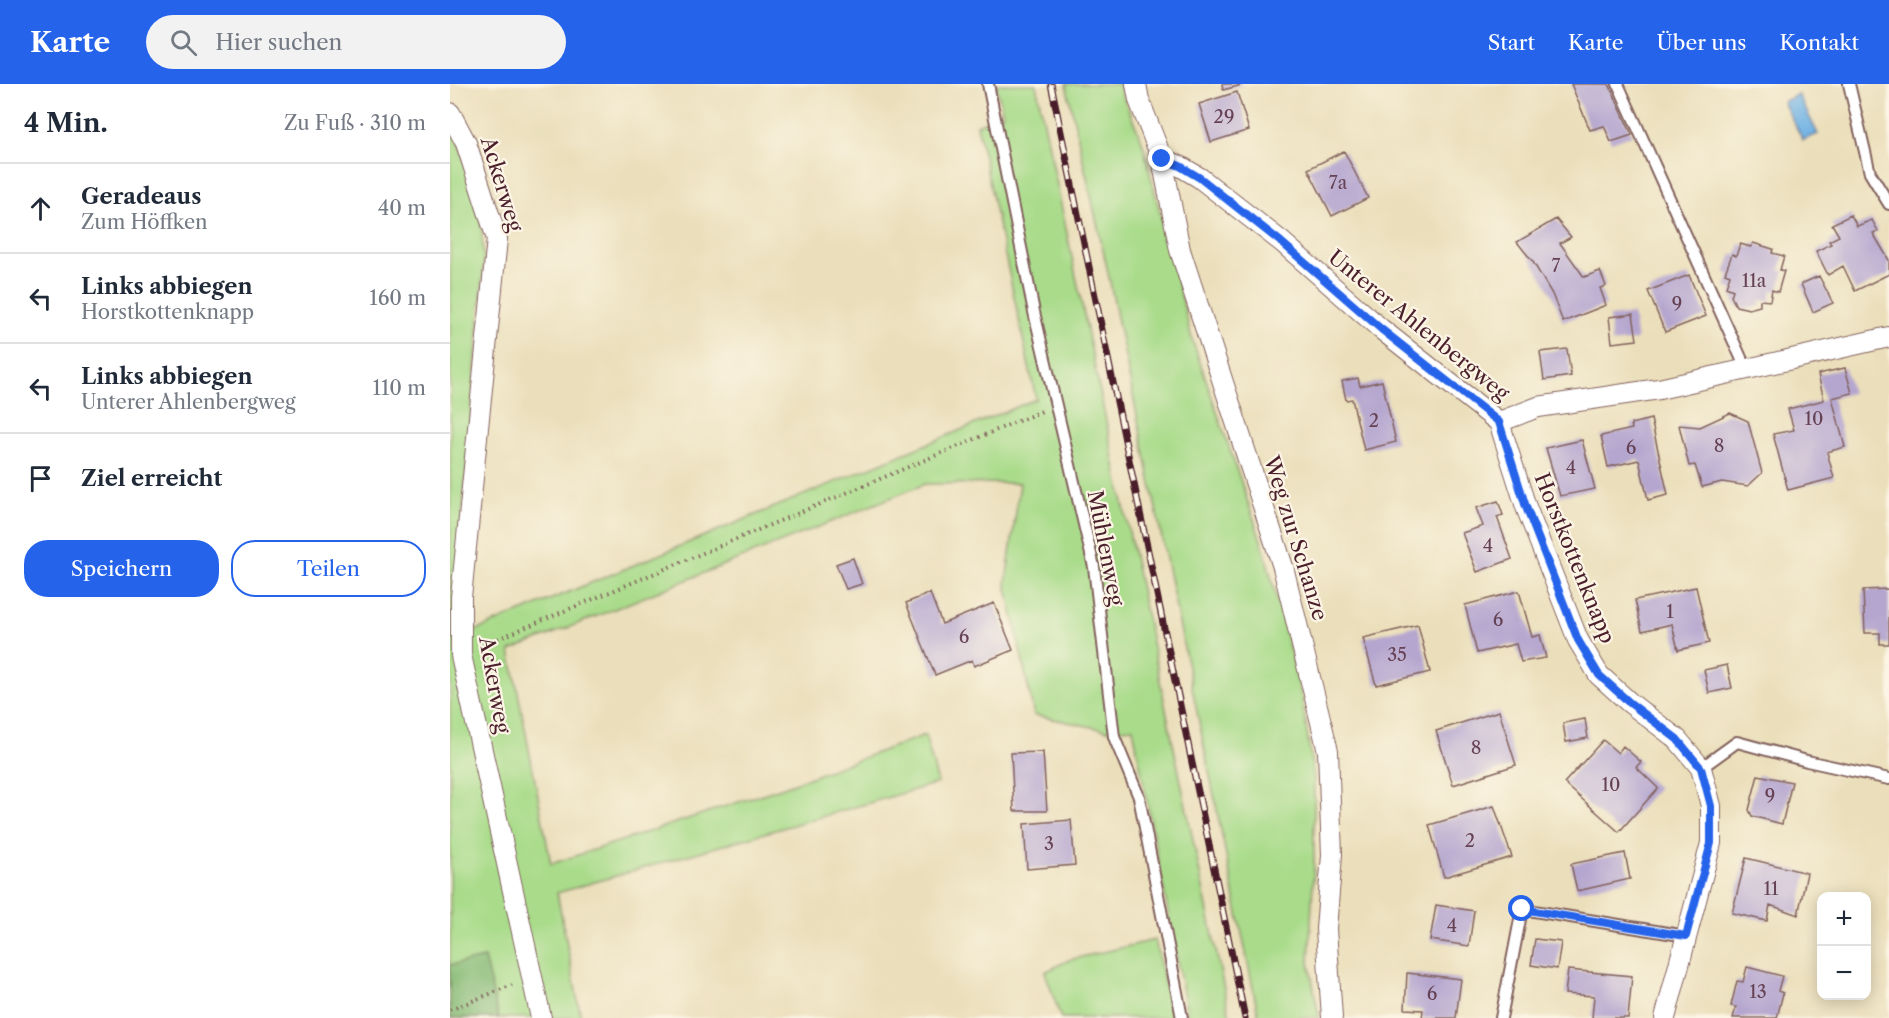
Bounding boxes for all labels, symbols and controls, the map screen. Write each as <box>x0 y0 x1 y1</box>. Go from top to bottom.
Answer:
search box <box>146 15 566 69</box>
text: Karte <box>30 25 110 59</box>
icon: search <box>167 26 200 59</box>
text: Hier suchen <box>215 29 342 56</box>
text: Start <box>1488 30 1535 55</box>
text: Karte <box>1568 30 1624 55</box>
text: Über uns <box>1657 30 1746 55</box>
text: Kontakt <box>1779 30 1859 55</box>
house number: 29 <box>1214 106 1234 128</box>
text: 4 Min. <box>24 107 108 139</box>
text: Zu Fuß · 310 m <box>284 111 426 135</box>
street label: Ackerweg <box>475 133 529 235</box>
route end <box>1148 145 1174 171</box>
house number: 7a <box>1329 172 1348 194</box>
text: Geradeaus <box>81 183 201 210</box>
icon: ahead <box>24 192 57 225</box>
text: 40 m <box>378 196 426 220</box>
text: Zum Höffken <box>81 210 208 234</box>
street label: Unterer Ahlenbergweg <box>1324 244 1515 406</box>
house number: 7 <box>1552 255 1561 277</box>
house number: 11a <box>1742 270 1767 292</box>
text: Links abbiegen <box>81 273 253 300</box>
icon: left <box>24 282 57 315</box>
text: 160 m <box>369 286 426 310</box>
house number: 9 <box>1672 293 1682 315</box>
text: Horstkottenknapp <box>81 300 254 324</box>
text: Links abbiegen <box>81 363 253 390</box>
icon: left <box>24 372 57 405</box>
text: 110 m <box>373 376 426 400</box>
text: Unterer Ahlenbergweg <box>81 390 296 414</box>
house number: 10 <box>1805 408 1823 430</box>
house number: 2 <box>1369 410 1379 432</box>
house number: 8 <box>1714 435 1724 457</box>
house number: 6 <box>1626 437 1636 459</box>
street label: Weg zur Schanze <box>1259 452 1333 623</box>
house number: 4 <box>1566 457 1576 479</box>
icon: arrive <box>24 462 57 495</box>
text: Ziel erreicht <box>81 465 222 492</box>
street label: Horstkottenknapp <box>1529 469 1621 647</box>
street label: Mühlenweg <box>1083 488 1130 609</box>
house number: 4 <box>1483 535 1493 557</box>
button: Speichern <box>24 540 219 597</box>
button: Teilen <box>231 540 426 597</box>
house number: 1 <box>1666 601 1674 623</box>
house number: 6 <box>1493 609 1503 631</box>
house number: 6 <box>959 626 969 648</box>
street label: Ackerweg <box>474 634 516 736</box>
house number: 35 <box>1387 644 1407 666</box>
house number: 8 <box>1471 737 1481 759</box>
house number: 10 <box>1602 774 1620 796</box>
house number: 9 <box>1765 785 1775 807</box>
house number: 2 <box>1465 830 1475 852</box>
house number: 3 <box>1044 833 1054 855</box>
house number: 11 <box>1763 878 1779 900</box>
map controls <box>1817 892 1871 1000</box>
button: + <box>1817 892 1871 946</box>
route start <box>1508 895 1534 921</box>
house number: 4 <box>1447 915 1457 937</box>
button: − <box>1817 946 1871 1000</box>
house number: 13 <box>1749 981 1767 1003</box>
house number: 6 <box>1427 983 1437 1005</box>

